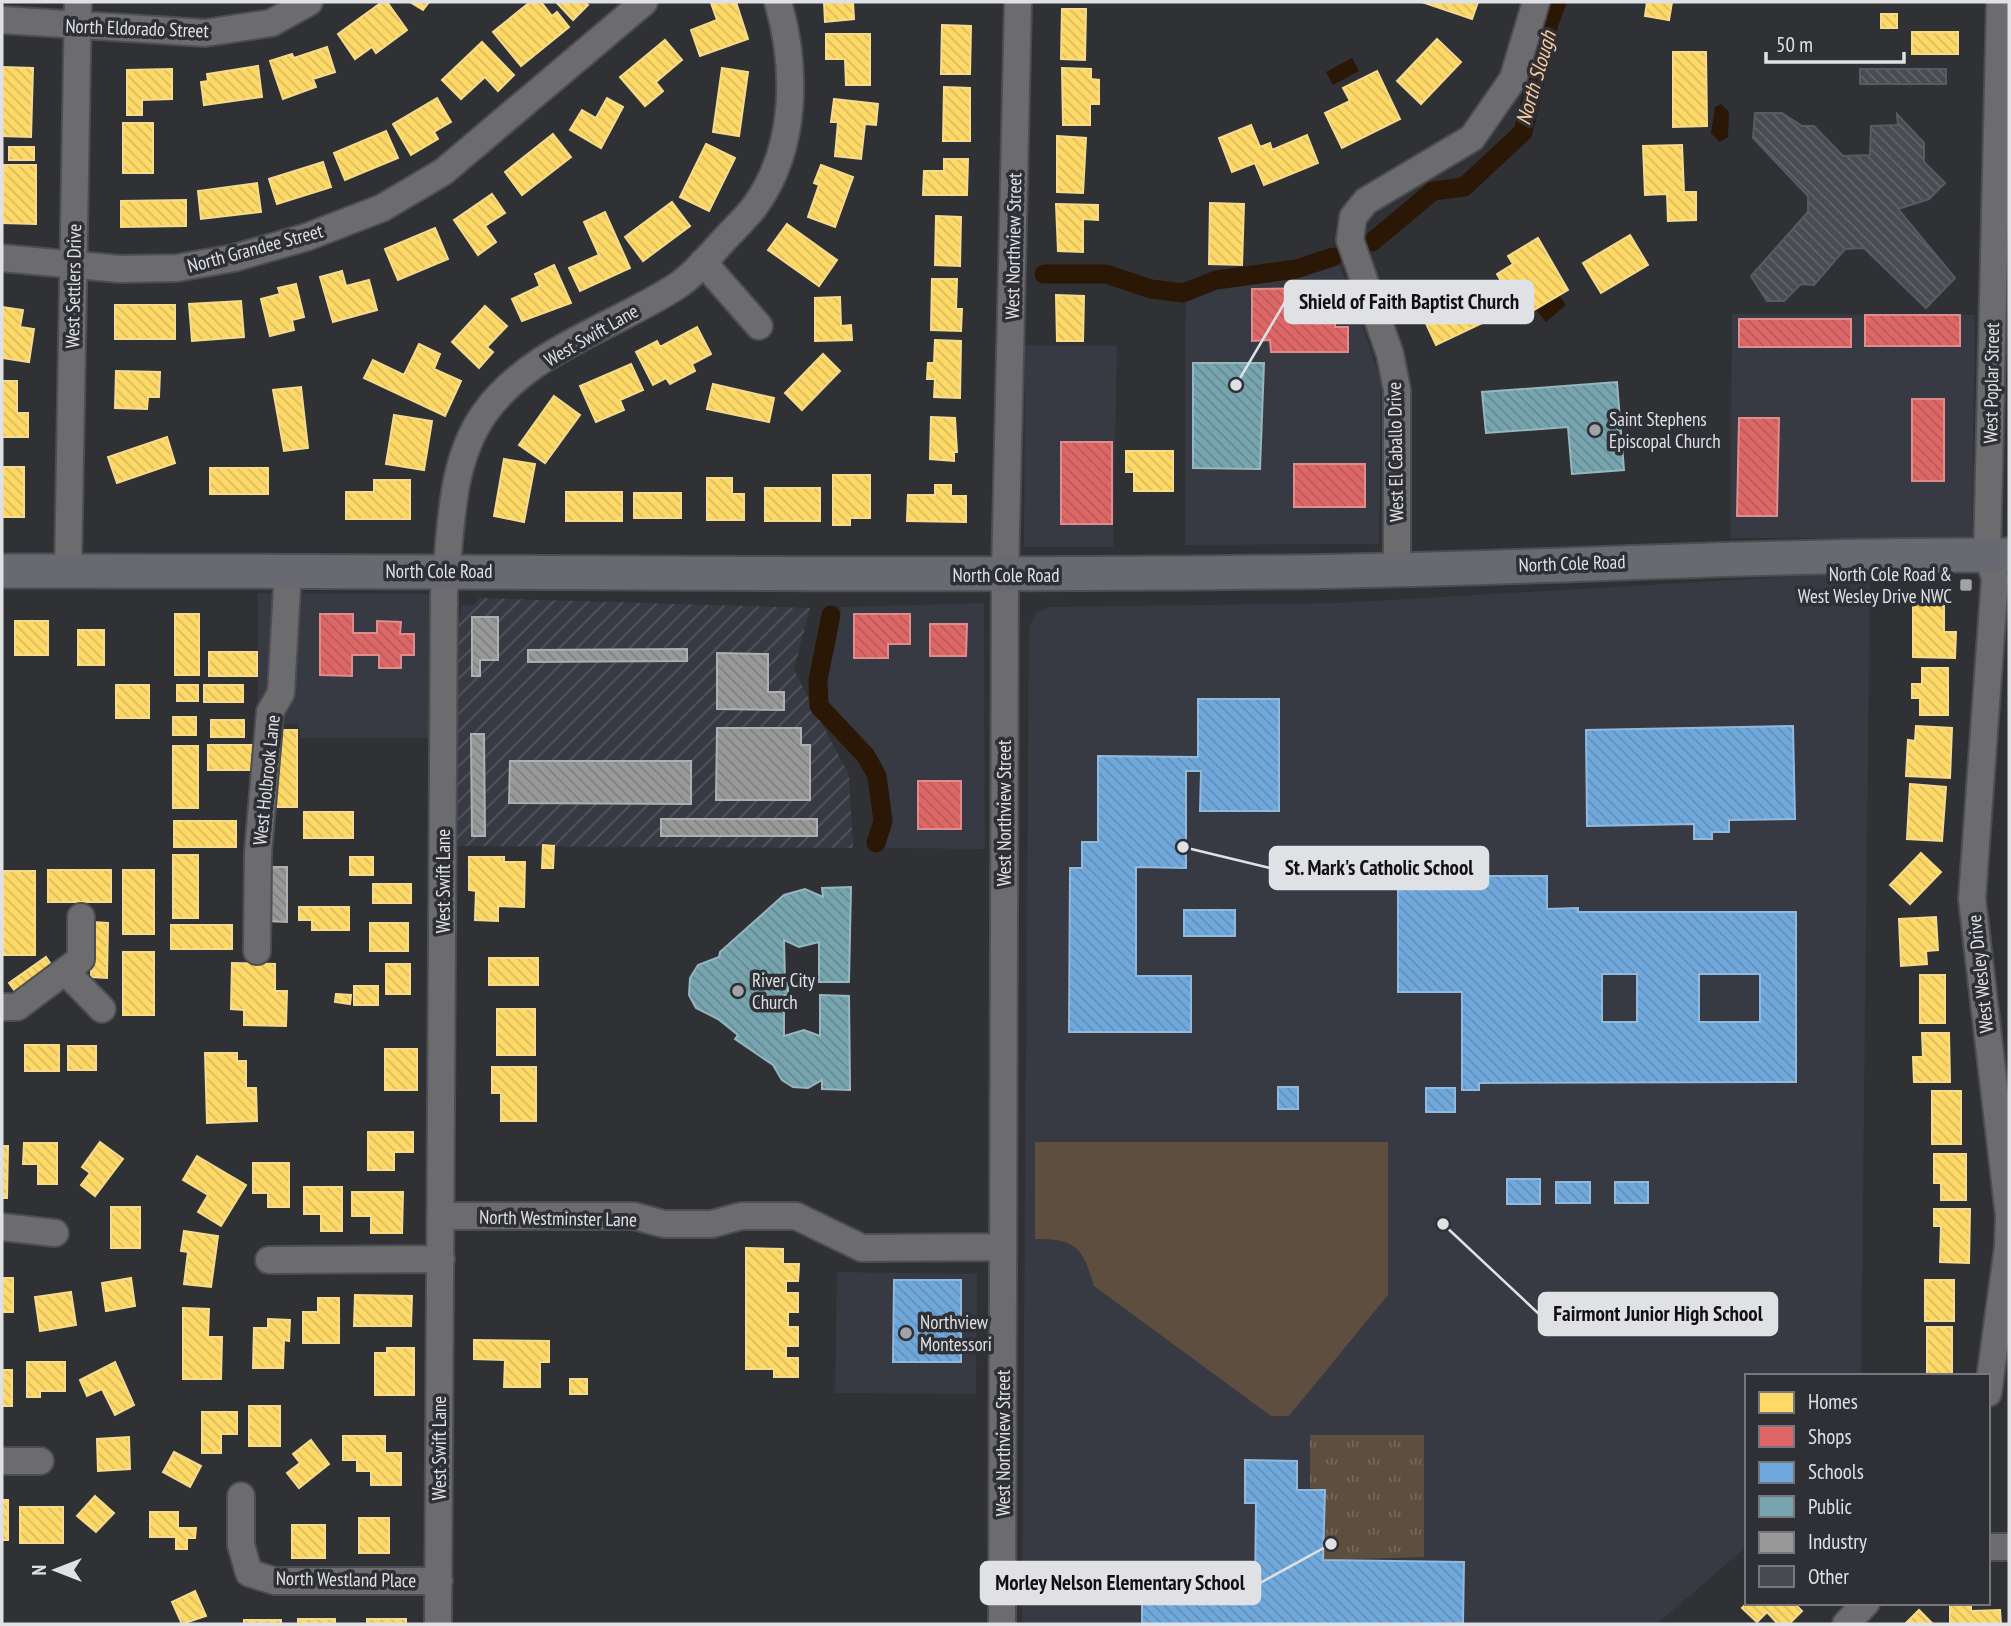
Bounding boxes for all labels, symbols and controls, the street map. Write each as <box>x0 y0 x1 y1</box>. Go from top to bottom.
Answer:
street label: North Eldorado Street <box>65 14 210 43</box>
scale bar <box>1766 21 1904 65</box>
water label: North Slough <box>1509 26 1562 128</box>
text: 50 m <box>1776 31 1813 58</box>
street label: West Northview Street <box>1000 172 1026 320</box>
street label: North Grandee Street <box>185 218 326 278</box>
street label: West Settlers Drive <box>60 223 86 348</box>
callout: Shield of Faith Baptist Church <box>1285 281 1533 323</box>
text: Shield of Faith Baptist Church <box>1299 288 1519 315</box>
street label: West Swift Lane <box>540 298 642 371</box>
street label: West Poplar Street <box>1978 322 2004 444</box>
street label: West El Caballo Drive <box>1382 382 1408 522</box>
place label: Saint Stephens Episcopal Church <box>1609 407 1721 453</box>
marker: Saint Stephens Episcopal Church <box>1587 422 1603 438</box>
street label: North Cole Road <box>1518 549 1626 577</box>
street label: North Cole Road <box>386 559 492 583</box>
place label: North Cole Road & West Wesley Drive NWC <box>1798 562 1952 608</box>
street label: North Cole Road <box>953 563 1059 587</box>
marker: North Cole Road & West Wesley Drive NWC <box>1958 577 1974 593</box>
street label: West Holbrook Lane <box>247 714 285 846</box>
street label: West Northview Street <box>992 739 1016 886</box>
street label: West Swift Lane <box>431 829 455 933</box>
callout: St. Mark's Catholic School <box>1270 847 1488 889</box>
text: St. Mark's Catholic School <box>1285 854 1474 881</box>
street label: West Wesley Drive <box>1962 914 1998 1034</box>
place label: River City Church <box>752 968 816 1014</box>
marker: River City Church <box>730 983 746 999</box>
street label: North Westminster Lane <box>479 1205 637 1231</box>
callout: Fairmont Junior High School <box>1539 1293 1777 1335</box>
text: Fairmont Junior High School <box>1553 1300 1764 1327</box>
place label: Northview Montessori <box>920 1310 992 1356</box>
marker: Northview Montessori <box>898 1325 914 1341</box>
street label: West Northview Street <box>991 1369 1015 1516</box>
legend <box>1745 1374 1990 1605</box>
text: Homes <box>1808 1388 1858 1415</box>
street label: West Swift Lane <box>427 1396 451 1500</box>
text: Shops <box>1808 1423 1852 1450</box>
text: Schools <box>1808 1458 1864 1485</box>
text: Public <box>1808 1493 1853 1520</box>
text: Industry <box>1808 1528 1867 1555</box>
north arrow <box>21 1535 91 1605</box>
callout: Morley Nelson Elementary School <box>981 1562 1260 1604</box>
text: Other <box>1808 1563 1849 1590</box>
text: N <box>27 1565 51 1575</box>
street label: North Westland Place <box>276 1566 417 1592</box>
text: Morley Nelson Elementary School <box>995 1569 1246 1596</box>

